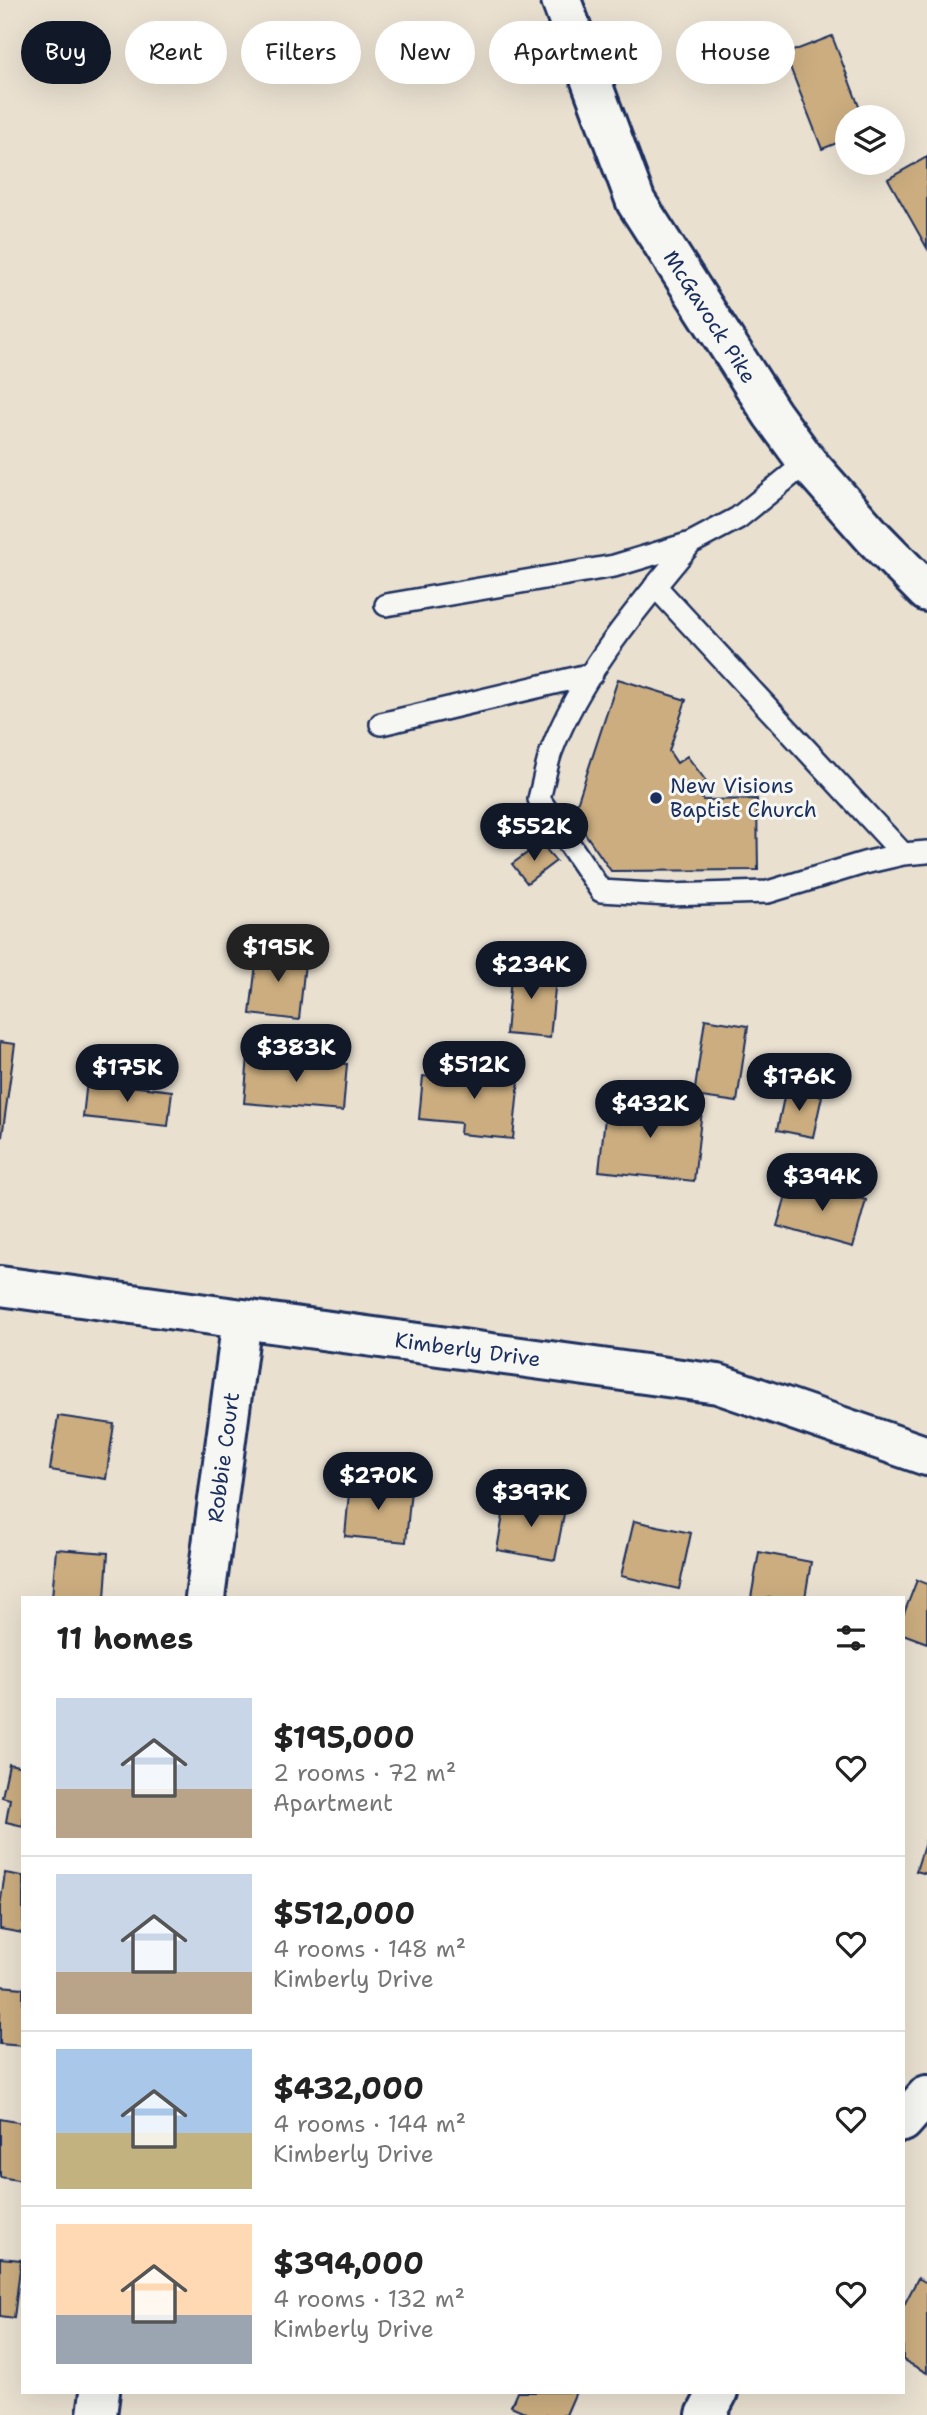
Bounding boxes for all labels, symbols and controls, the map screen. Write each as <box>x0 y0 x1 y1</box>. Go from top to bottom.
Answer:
chip: Buy <box>21 21 111 84</box>
chip: Rent <box>125 21 227 84</box>
chip: Filters <box>241 21 361 84</box>
chip: New <box>375 21 475 84</box>
chip: Apartment <box>489 21 662 84</box>
chip: House <box>676 21 795 84</box>
map controls <box>835 105 905 175</box>
button: layers <box>835 105 905 175</box>
street label: McGavock Pike <box>657 245 763 389</box>
place label: New Visions Baptist Church <box>670 772 817 824</box>
marker: New Visions Baptist Church <box>648 790 664 806</box>
pin: $552K <box>485 804 583 863</box>
text: $552K <box>496 811 572 841</box>
pin: $195K <box>229 925 327 984</box>
text: $195K <box>242 932 314 962</box>
pin: $234K <box>482 942 580 1001</box>
text: $234K <box>492 949 570 979</box>
pin: $383K <box>247 1024 345 1084</box>
text: $383K <box>256 1032 336 1062</box>
pin: $512K <box>425 1042 523 1101</box>
pin: $175K <box>78 1044 176 1104</box>
text: $512K <box>439 1049 509 1079</box>
text: $175K <box>92 1052 162 1082</box>
pin: $176K <box>750 1054 848 1113</box>
text: $176K <box>763 1061 835 1091</box>
pin: $432K <box>601 1080 699 1140</box>
text: $432K <box>611 1088 689 1118</box>
pin: $394K <box>773 1154 871 1213</box>
text: $394K <box>783 1161 861 1191</box>
street label: Kimberly Drive <box>393 1326 542 1374</box>
street label: Robbie Court <box>201 1390 246 1524</box>
pin: $270K <box>329 1452 427 1512</box>
text: $270K <box>339 1460 417 1490</box>
pin: $397K <box>482 1470 580 1529</box>
text: $397K <box>492 1477 570 1507</box>
text: 11 homes <box>56 1618 193 1659</box>
icon: filters <box>832 1619 870 1657</box>
text: $195,000 <box>273 1717 415 1758</box>
icon: home <box>112 1726 196 1810</box>
icon: heart <box>832 1749 870 1787</box>
text: 2 rooms · 72 m² <box>273 1758 456 1788</box>
text: Apartment <box>273 1788 393 1818</box>
text: $512,000 <box>273 1893 415 1934</box>
icon: home <box>112 1902 196 1986</box>
icon: heart <box>832 1925 870 1963</box>
text: 4 rooms · 148 m² <box>273 1934 466 1964</box>
text: Kimberly Drive <box>273 1964 434 1994</box>
text: $432,000 <box>273 2068 424 2109</box>
icon: home <box>112 2077 196 2161</box>
icon: heart <box>832 2100 870 2138</box>
text: 4 rooms · 144 m² <box>273 2109 466 2139</box>
text: Kimberly Drive <box>273 2139 434 2169</box>
text: $394,000 <box>273 2243 424 2284</box>
icon: home <box>112 2252 196 2336</box>
icon: heart <box>832 2275 870 2313</box>
text: 4 rooms · 132 m² <box>273 2284 465 2314</box>
text: Kimberly Drive <box>273 2314 434 2344</box>

